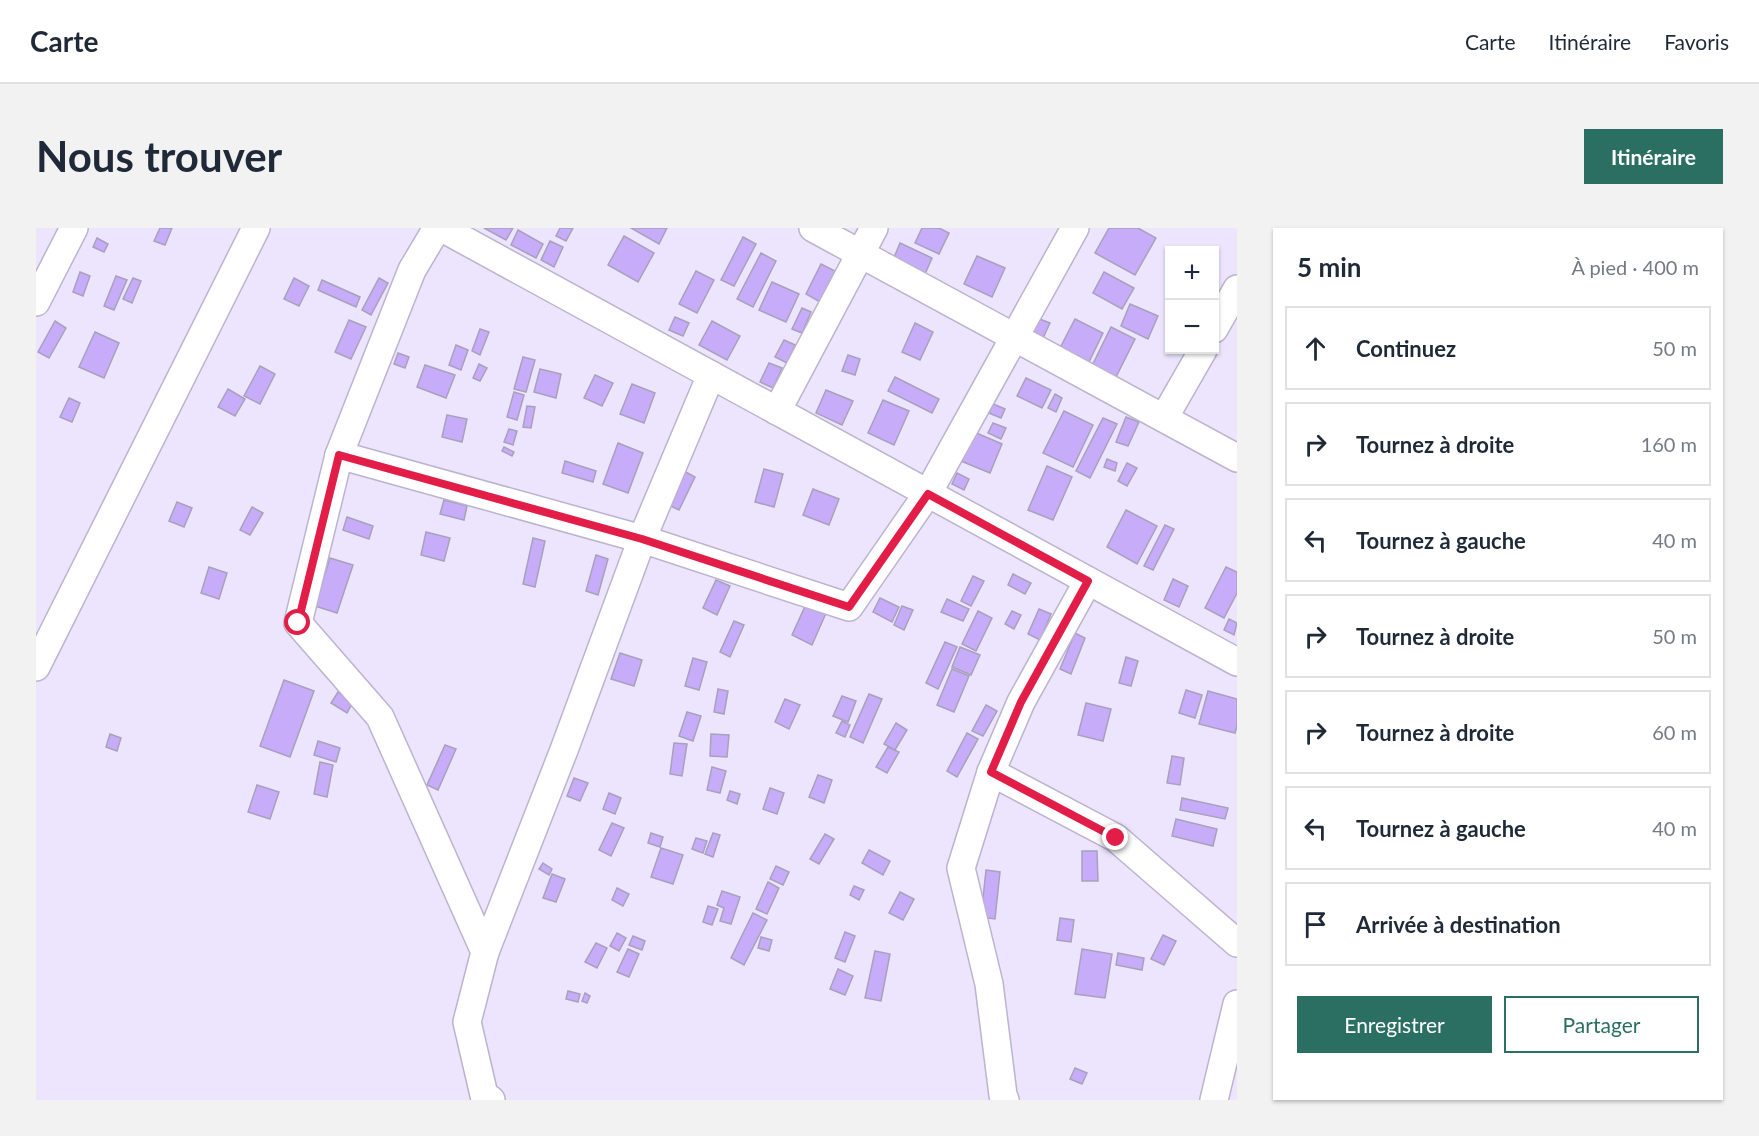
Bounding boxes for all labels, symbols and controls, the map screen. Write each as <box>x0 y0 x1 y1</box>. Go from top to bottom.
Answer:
text: Carte <box>30 24 98 58</box>
text: Carte <box>1465 29 1516 54</box>
text: Itinéraire <box>1549 29 1631 54</box>
text: Favoris <box>1664 29 1729 54</box>
button: Itinéraire <box>1584 129 1723 184</box>
text: Nous trouver <box>36 131 282 181</box>
map controls <box>1165 246 1219 354</box>
button: + <box>1165 246 1219 300</box>
text: 5 min <box>1297 251 1361 283</box>
text: À pied · 400 m <box>1571 255 1699 279</box>
button: − <box>1165 300 1219 354</box>
icon: ahead <box>1299 332 1332 365</box>
text: Continuez <box>1356 335 1456 362</box>
text: 50 m <box>1652 336 1697 360</box>
icon: right <box>1299 428 1332 461</box>
text: Tournez à droite <box>1356 431 1514 458</box>
text: 160 m <box>1641 432 1697 456</box>
icon: left <box>1299 524 1332 557</box>
text: Tournez à gauche <box>1356 527 1526 554</box>
text: 40 m <box>1652 528 1697 552</box>
route start <box>284 609 310 635</box>
icon: right <box>1299 620 1332 653</box>
text: Tournez à droite <box>1356 623 1514 650</box>
text: 50 m <box>1652 624 1697 648</box>
icon: right <box>1299 716 1332 749</box>
text: Tournez à droite <box>1356 719 1514 746</box>
text: 60 m <box>1652 720 1697 744</box>
icon: left <box>1299 812 1332 845</box>
text: Tournez à gauche <box>1356 815 1526 842</box>
text: 40 m <box>1652 816 1697 840</box>
route end <box>1102 824 1128 850</box>
icon: arrive <box>1299 908 1332 941</box>
text: Arrivée à destination <box>1356 911 1561 938</box>
button: Enregistrer <box>1297 996 1492 1053</box>
button: Partager <box>1504 996 1699 1053</box>

